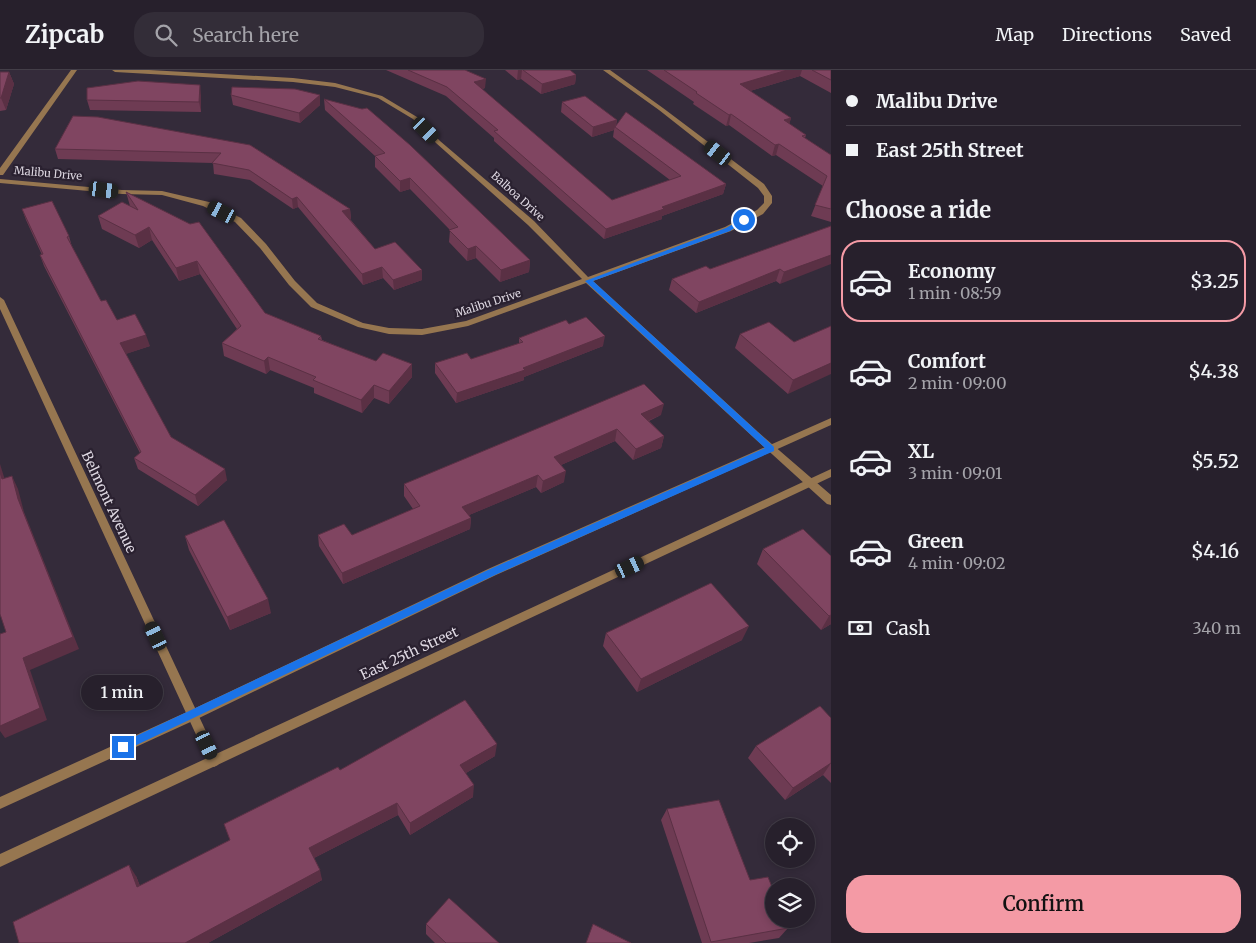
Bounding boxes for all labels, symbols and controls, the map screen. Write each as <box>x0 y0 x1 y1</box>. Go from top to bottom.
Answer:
search box <box>134 12 484 57</box>
text: Zipcab <box>25 19 104 50</box>
icon: search <box>152 21 180 49</box>
text: Search here <box>192 23 299 47</box>
text: Map <box>996 23 1034 46</box>
text: Directions <box>1062 23 1152 46</box>
text: Saved <box>1180 23 1231 46</box>
text: Malibu Drive <box>876 89 998 113</box>
car <box>410 114 441 146</box>
car <box>701 138 734 168</box>
text: East 25th Street <box>876 138 1024 162</box>
street label: Malibu Drive <box>13 163 83 183</box>
street label: Balboa Drive <box>488 168 548 224</box>
car <box>88 181 119 199</box>
text: Choose a ride <box>846 196 991 224</box>
car <box>205 199 238 225</box>
route start <box>733 209 755 231</box>
icon: car <box>848 259 893 304</box>
text: Economy <box>908 259 996 283</box>
text: $3.25 <box>1190 269 1239 293</box>
text: 1 min · 08:59 <box>908 283 1001 303</box>
street label: Malibu Drive <box>453 286 523 320</box>
icon: car <box>848 349 893 394</box>
text: Comfort <box>908 349 986 373</box>
text: $4.38 <box>1188 359 1239 383</box>
text: 2 min · 09:00 <box>908 373 1006 393</box>
icon: car <box>848 439 893 484</box>
text: XL <box>908 439 934 463</box>
street label: Belmont Avenue <box>78 448 140 556</box>
text: $5.52 <box>1191 449 1239 473</box>
text: 3 min · 09:01 <box>908 463 1002 483</box>
icon: car <box>848 529 893 574</box>
text: Green <box>908 529 964 553</box>
text: $4.16 <box>1191 539 1239 563</box>
text: 4 min · 09:02 <box>908 553 1005 573</box>
car <box>613 554 646 580</box>
icon: cash <box>846 614 874 642</box>
text: Cash <box>886 616 930 640</box>
text: 340 m <box>1192 618 1241 638</box>
car <box>142 619 169 653</box>
street label: East 25th Street <box>357 622 461 684</box>
callout: 1 min <box>82 674 164 710</box>
text: 1 min <box>100 682 144 702</box>
car <box>193 728 220 762</box>
route end <box>112 736 134 758</box>
map controls <box>765 818 815 928</box>
button: locate <box>765 818 815 868</box>
button: Confirm <box>846 875 1241 933</box>
button: layers <box>765 878 815 928</box>

